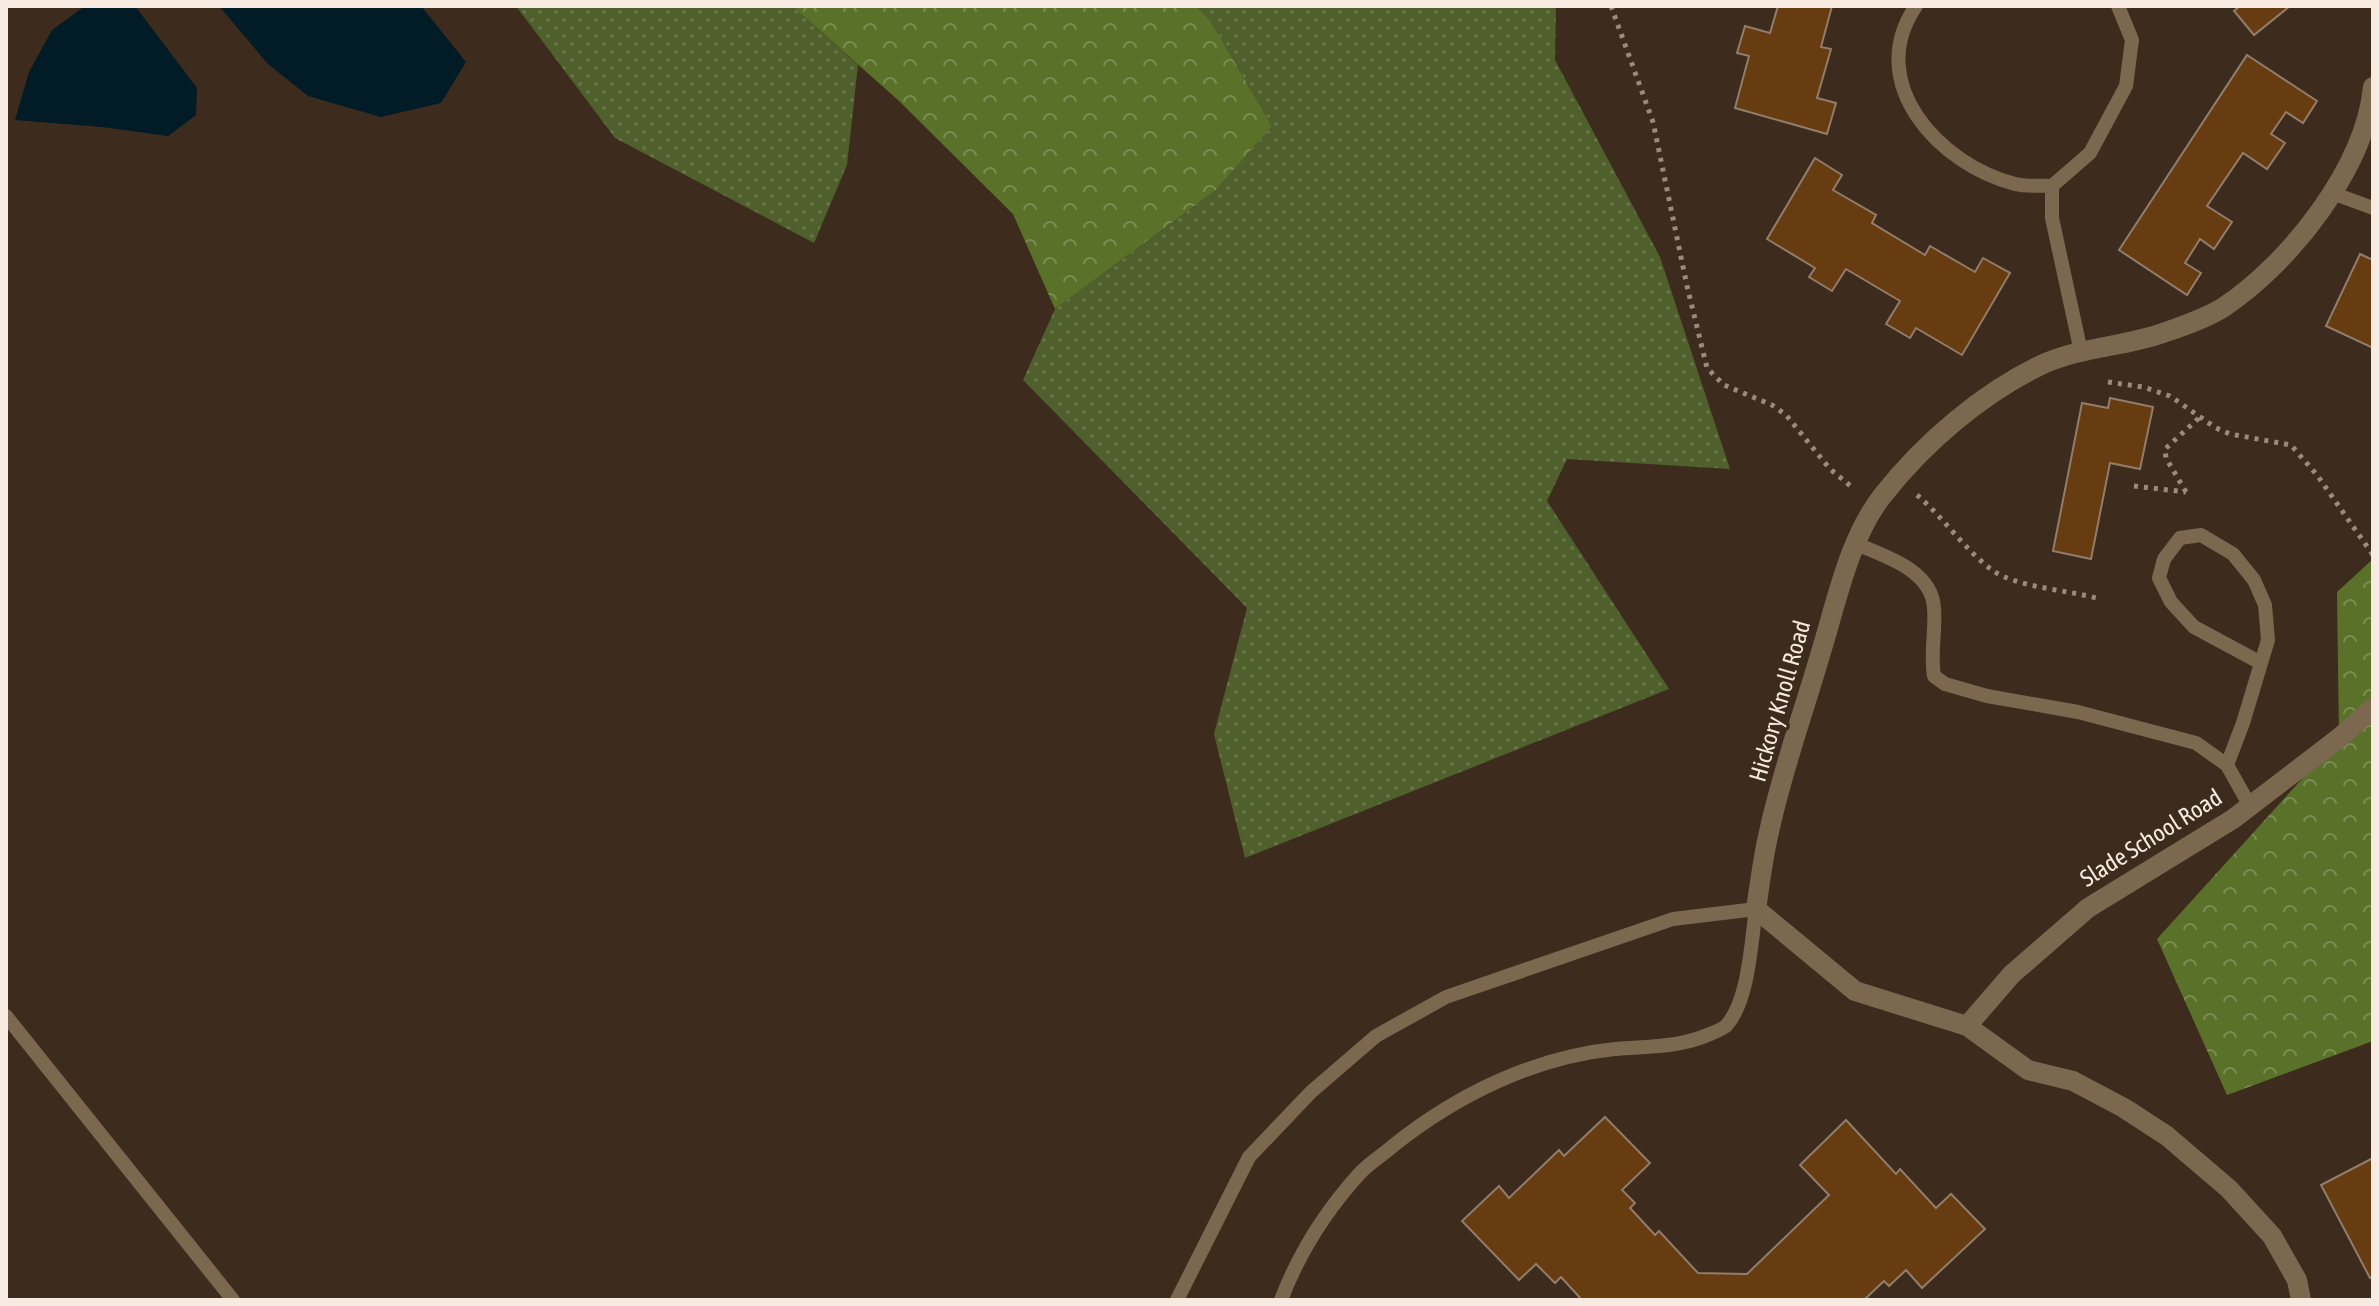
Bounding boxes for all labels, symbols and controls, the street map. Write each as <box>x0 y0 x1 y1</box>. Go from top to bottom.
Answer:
street label: Hickory Knoll Road <box>1744 617 1815 785</box>
street label: Slade School Road <box>2075 783 2226 892</box>

